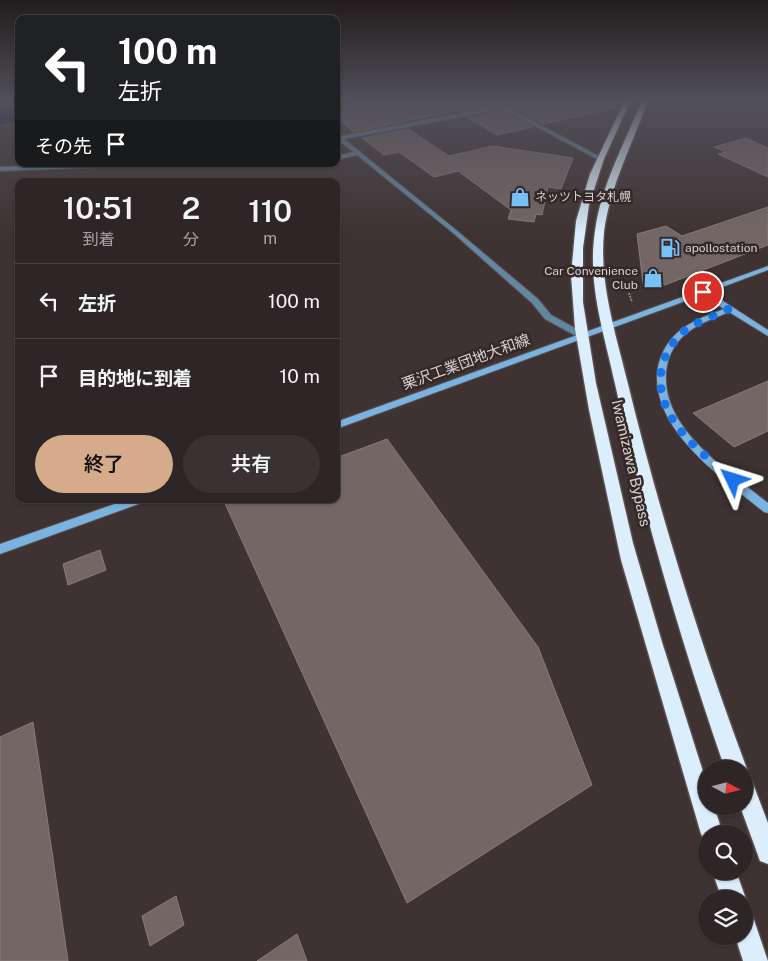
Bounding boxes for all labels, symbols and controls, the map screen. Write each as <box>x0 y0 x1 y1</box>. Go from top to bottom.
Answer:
text: 100 m <box>118 31 217 72</box>
icon: left <box>35 35 100 100</box>
text: 左折 <box>118 78 162 104</box>
icon: arrive <box>102 130 130 158</box>
text: その先 <box>35 135 92 157</box>
shop icon: ネッツトヨタ札幌 <box>509 186 531 208</box>
text: 10:51 <box>63 190 134 226</box>
text: 2 <box>182 190 200 226</box>
place label: ネッツトヨタ札幌 <box>535 190 631 204</box>
text: 110 <box>248 193 292 229</box>
text: m <box>263 229 277 248</box>
text: 到着 <box>82 230 114 249</box>
text: 分 <box>183 230 199 249</box>
fuel station icon: apollostation <box>659 237 681 259</box>
place label: apollostation <box>685 241 757 255</box>
place label: Car Convenience Club <box>544 264 638 292</box>
shop icon: Car Convenience Club <box>642 267 664 289</box>
pin <box>682 271 724 313</box>
icon: arrive <box>689 278 717 306</box>
icon: left <box>35 287 63 315</box>
text: 100 m <box>268 290 320 312</box>
text: 左折 <box>78 292 116 314</box>
street label: 栗沢工業団地大和線 <box>399 330 532 393</box>
icon: arrive <box>35 362 63 390</box>
text: 10 m <box>280 365 320 387</box>
text: 目的地に到着 <box>78 367 192 389</box>
street label: Iwamizawa Bypass <box>609 398 654 528</box>
button: 終了 <box>35 435 173 493</box>
button: 共有 <box>183 435 320 493</box>
position arrow <box>706 453 758 505</box>
north arrow <box>698 760 752 815</box>
map controls <box>698 760 753 945</box>
button: search <box>698 825 753 880</box>
button: layers <box>698 890 753 945</box>

